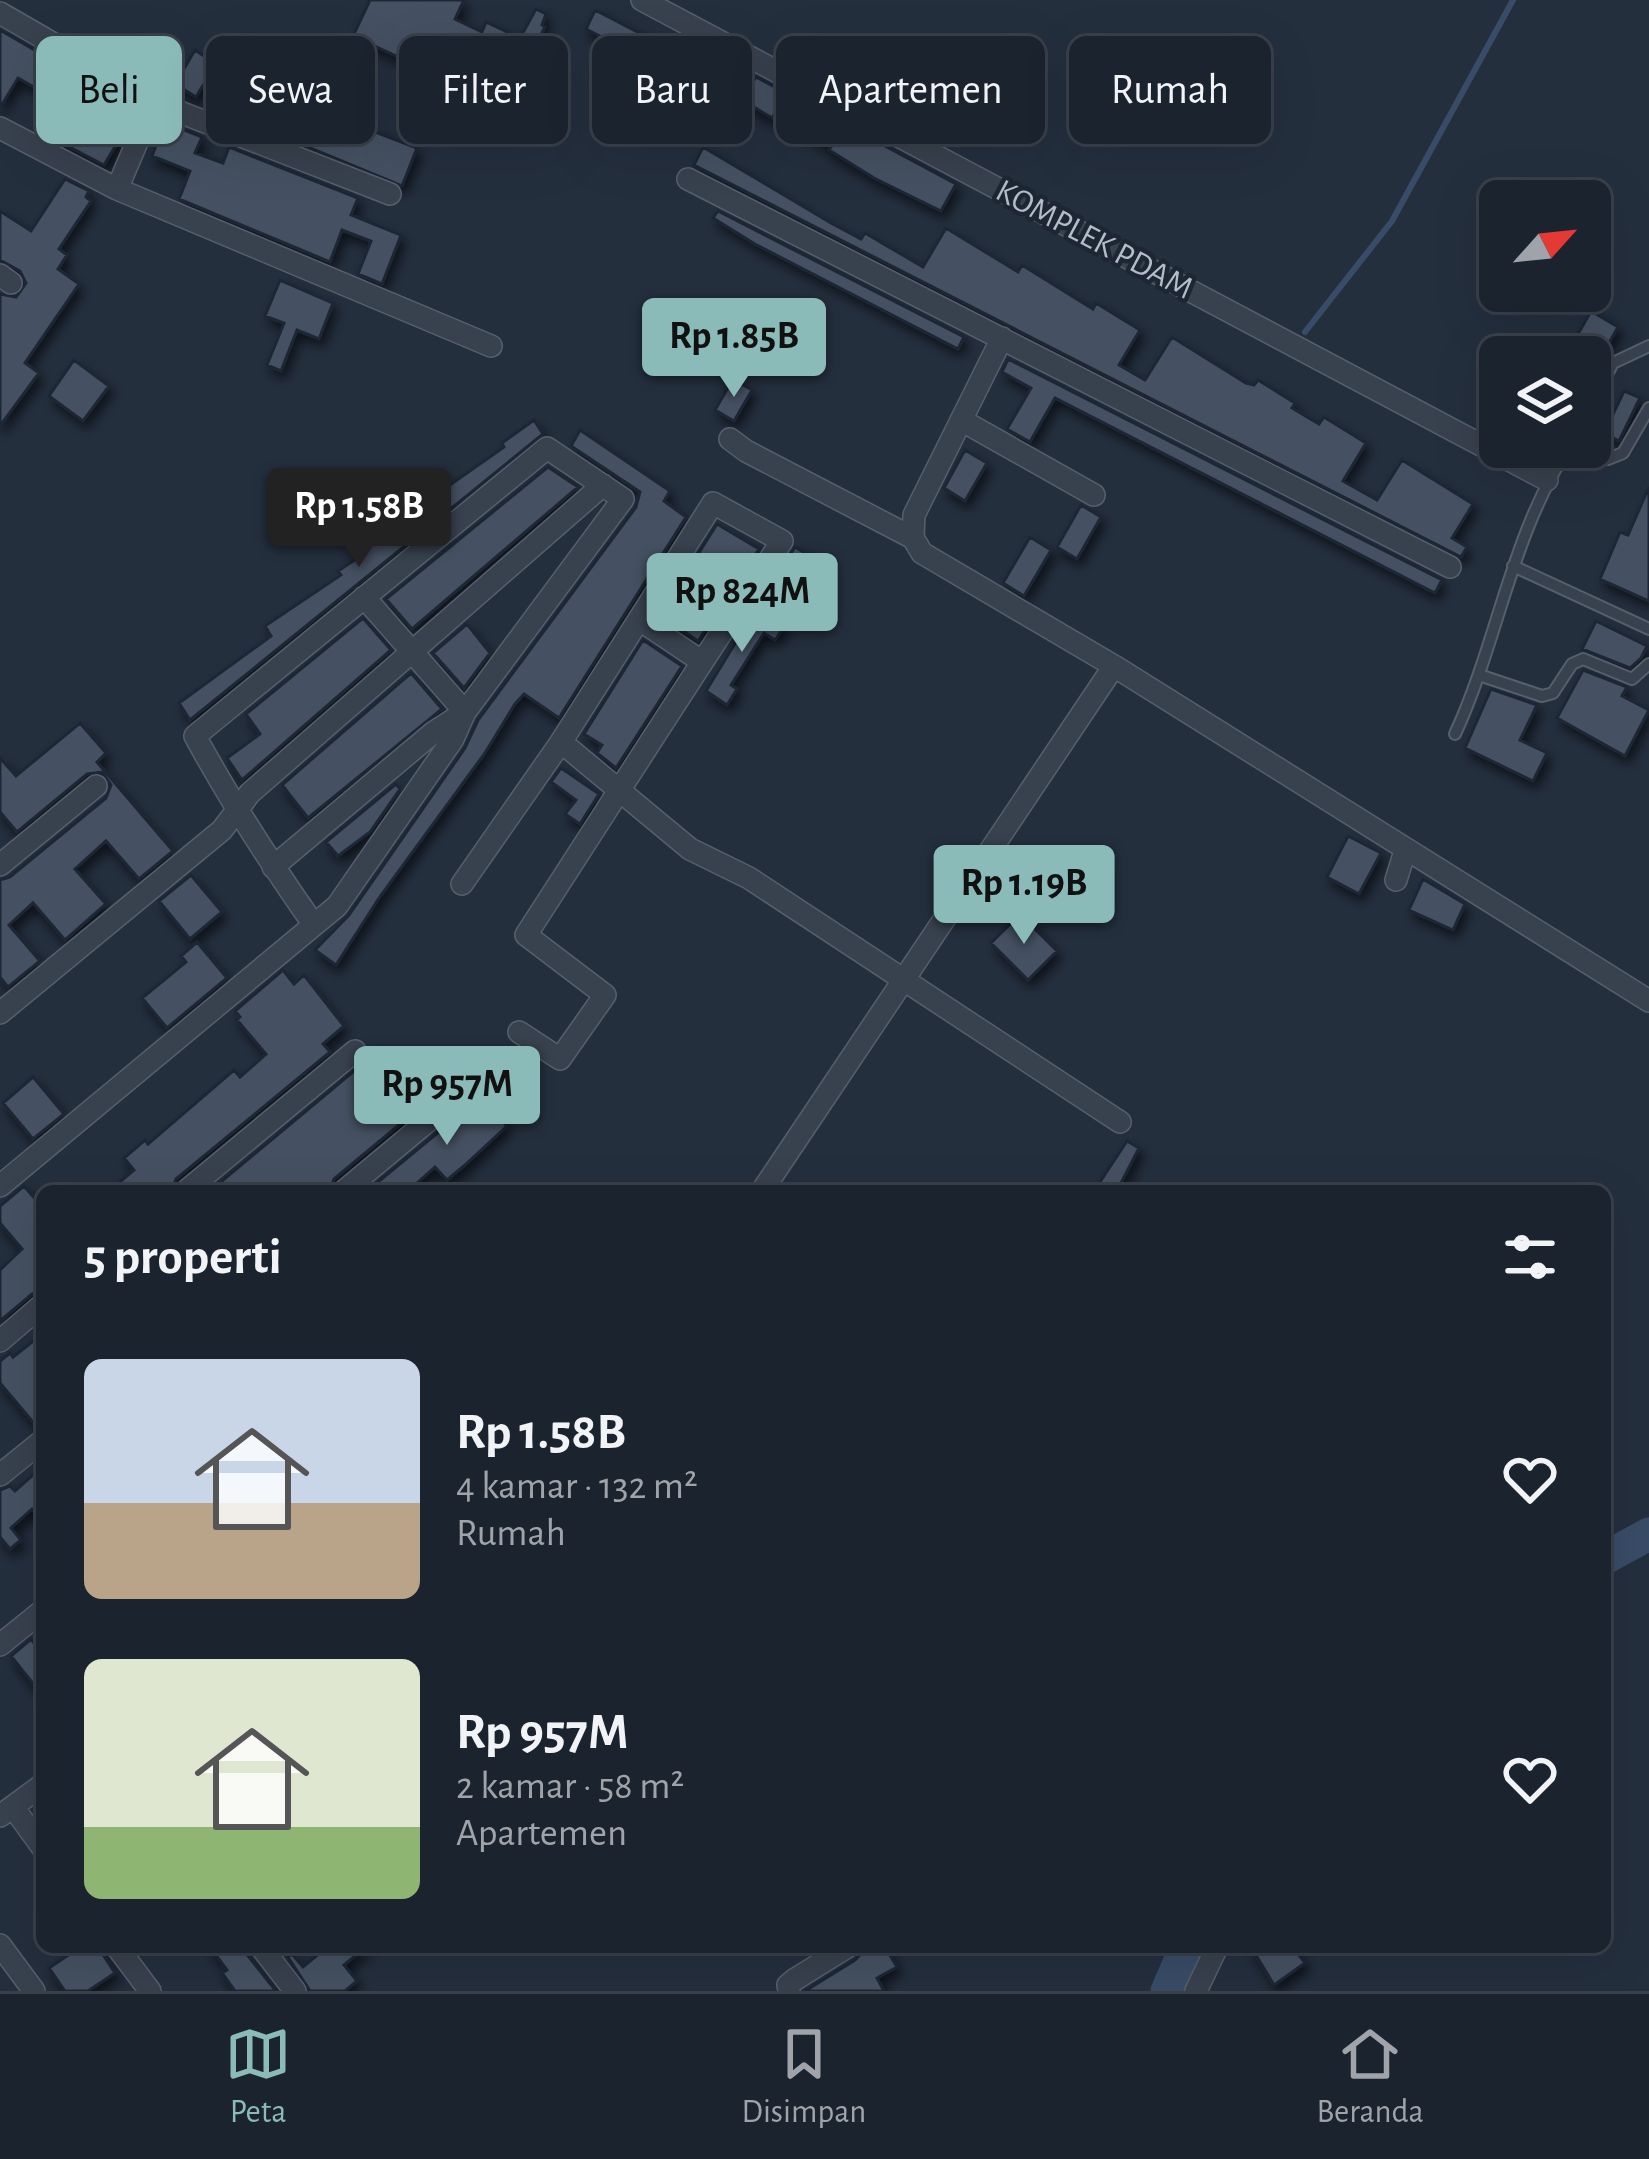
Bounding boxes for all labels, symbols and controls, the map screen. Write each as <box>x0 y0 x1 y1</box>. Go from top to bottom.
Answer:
chip: Beli <box>36 36 182 144</box>
chip: Sewa <box>206 36 375 144</box>
chip: Filter <box>399 36 568 144</box>
chip: Baru <box>592 36 752 144</box>
chip: Apartemen <box>776 36 1045 144</box>
chip: Rumah <box>1069 36 1271 144</box>
street label: KOMPLEK PDAM <box>990 174 1198 306</box>
north arrow <box>1479 180 1611 312</box>
map controls <box>1479 180 1611 468</box>
pin: Rp 1.85B <box>610 298 858 400</box>
text: Rp 1.85B <box>669 317 799 356</box>
button: layers <box>1479 336 1611 468</box>
pin: Rp 1.58B <box>235 468 483 570</box>
text: Rp 1.58B <box>294 487 424 526</box>
pin: Rp 824M <box>631 553 853 655</box>
text: Rp 824M <box>674 572 810 611</box>
pin: Rp 1.19B <box>900 845 1148 947</box>
text: Rp 1.19B <box>961 864 1087 903</box>
pin: Rp 957M <box>336 1046 558 1148</box>
text: Rp 957M <box>381 1065 513 1104</box>
icon: filters <box>1497 1224 1563 1290</box>
text: 5 properti <box>84 1232 282 1283</box>
icon: home <box>180 1407 324 1551</box>
text: Rp 1.58B <box>456 1407 626 1458</box>
icon: heart <box>1497 1446 1563 1512</box>
text: 4 kamar · 132 m² <box>456 1467 698 1506</box>
text: Rumah <box>456 1514 566 1553</box>
icon: home <box>180 1707 324 1851</box>
text: Rp 957M <box>456 1707 629 1758</box>
icon: heart <box>1497 1746 1563 1812</box>
text: 2 kamar · 58 m² <box>456 1767 684 1806</box>
text: Apartemen <box>456 1814 627 1853</box>
tab: Peta <box>225 2021 291 2133</box>
tab: Disimpan <box>742 2021 866 2133</box>
tab: Beranda <box>1317 2021 1424 2133</box>

